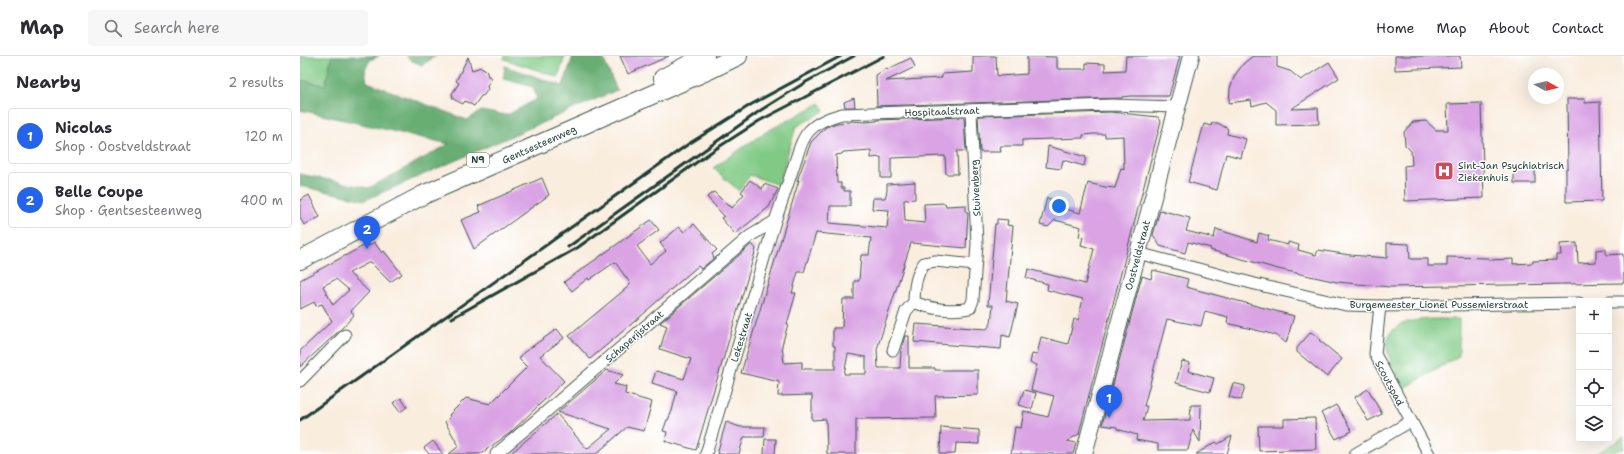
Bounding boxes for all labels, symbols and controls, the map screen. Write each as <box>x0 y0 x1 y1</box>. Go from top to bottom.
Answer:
search box <box>88 10 368 46</box>
text: Map <box>20 15 64 40</box>
icon: search <box>102 17 124 39</box>
text: Search here <box>134 18 220 38</box>
text: Home <box>1376 19 1415 37</box>
text: Map <box>1437 19 1467 37</box>
text: About <box>1489 19 1530 37</box>
text: Contact <box>1552 19 1604 37</box>
north arrow <box>1528 68 1564 104</box>
text: Nearby <box>16 71 81 93</box>
text: 2 results <box>228 74 284 91</box>
street label: Hospitaalstraat <box>904 104 980 119</box>
text: Nicolas <box>55 118 112 138</box>
street label: Gentsesteenweg <box>500 122 578 167</box>
text: 1 <box>27 128 33 145</box>
text: 120 m <box>245 128 283 145</box>
text: Shop · Oostveldstraat <box>55 138 191 155</box>
road number: N9 <box>467 153 489 167</box>
street label: Stuivenberg <box>968 159 983 217</box>
place label: Sint-Jan Psychiatrisch Ziekenhuis <box>1458 159 1564 184</box>
hospital icon: Sint-Jan Psychiatrisch Ziekenhuis <box>1433 160 1455 182</box>
text: Belle Coupe <box>55 182 144 202</box>
text: 2 <box>25 192 35 209</box>
text: 400 m <box>240 192 283 209</box>
your location <box>1049 196 1069 216</box>
text: Shop · Gentsesteenweg <box>55 202 202 219</box>
pin: 2 <box>354 216 380 249</box>
street label: Oostveldstraat <box>1122 219 1153 292</box>
street label: Burgemeester Lionel Pussemierstraat <box>1350 298 1528 311</box>
map controls <box>1576 298 1612 442</box>
button: + <box>1576 298 1612 334</box>
street label: Schaperijstraat <box>602 307 666 365</box>
street label: Lekestraat <box>728 311 755 364</box>
button: − <box>1576 334 1612 370</box>
street label: Scoutspad <box>1372 358 1407 409</box>
button: locate <box>1576 370 1612 406</box>
pin: 1 <box>1096 385 1122 418</box>
button: layers <box>1576 406 1612 442</box>

